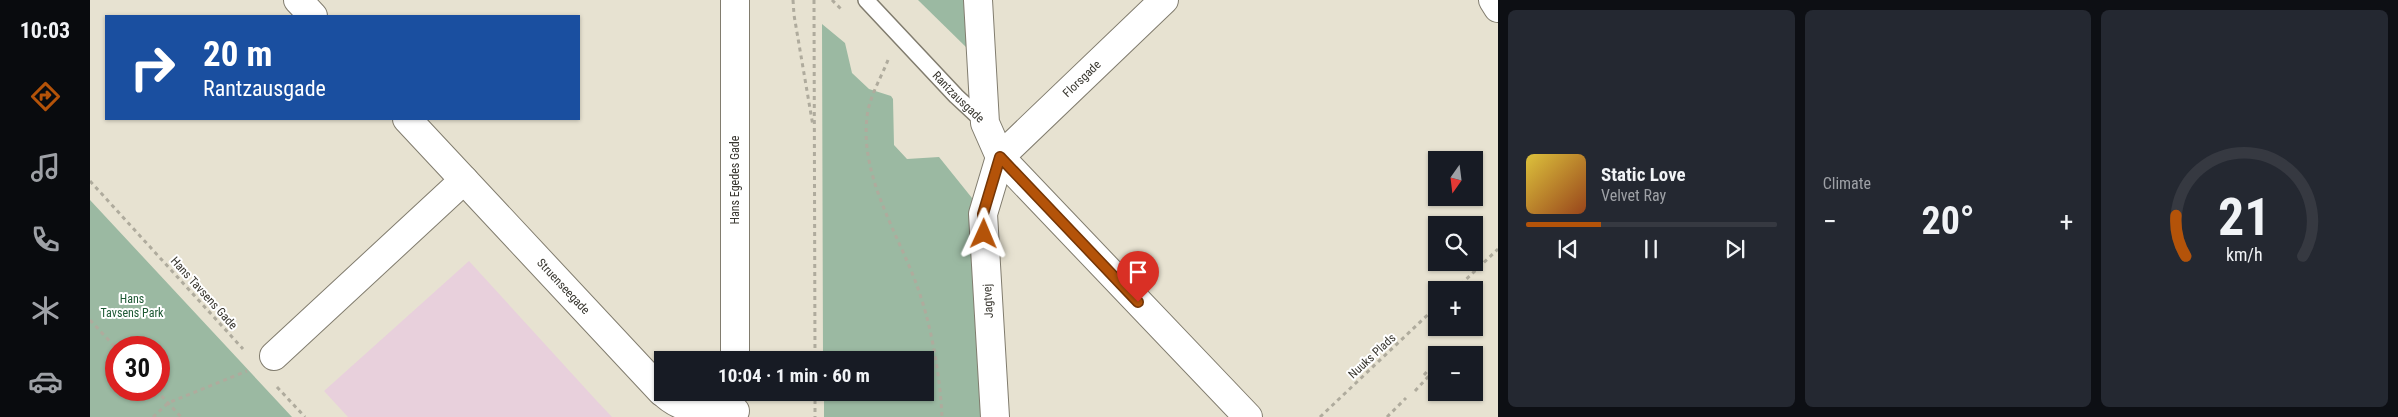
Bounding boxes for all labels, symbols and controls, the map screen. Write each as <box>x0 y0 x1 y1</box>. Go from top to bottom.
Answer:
text: 10:03 <box>20 18 70 43</box>
text: 20 m <box>203 34 272 75</box>
icon: right <box>120 35 185 100</box>
street label: Florsgade <box>1060 57 1104 100</box>
street label: Rantzausgade <box>930 69 987 126</box>
text: Rantzausgade <box>203 76 326 101</box>
icon: directions <box>28 79 63 114</box>
street label: Hans Egedes Gade <box>728 135 742 224</box>
icon: music <box>28 150 63 185</box>
north arrow <box>1428 151 1482 206</box>
map controls <box>1428 151 1483 401</box>
text: Static Love <box>1601 163 1686 186</box>
text: Climate <box>1823 174 1871 193</box>
text: Velvet Ray <box>1601 186 1666 205</box>
text: 21 <box>2218 187 2271 248</box>
text: 20° <box>1921 199 1975 243</box>
text: − <box>1823 205 1837 238</box>
text: + <box>2059 205 2073 238</box>
position arrow <box>957 207 1009 259</box>
button: search <box>1428 216 1483 271</box>
icon: phone <box>28 222 63 257</box>
icon: previous <box>1554 235 1582 263</box>
icon: pause <box>1637 235 1665 263</box>
icon: next <box>1721 235 1749 263</box>
text: km/h <box>2226 244 2263 265</box>
pin <box>1117 251 1159 302</box>
street label: Hans Tavsens Gade <box>168 254 241 332</box>
street label: Struenseegade <box>534 256 593 317</box>
icon: arrive <box>1124 258 1152 286</box>
button: + <box>1428 281 1483 336</box>
street label: Jagtvej <box>980 283 996 319</box>
park label: Hans Tavsens Park <box>101 292 164 320</box>
icon: climate <box>28 293 63 328</box>
street label: Nuuks Plads <box>1346 331 1398 381</box>
speed limit sign: 30 <box>105 336 170 401</box>
button: − <box>1428 346 1483 401</box>
icon: car <box>28 364 63 399</box>
text: 10:04 · 1 min · 60 m <box>718 364 870 387</box>

